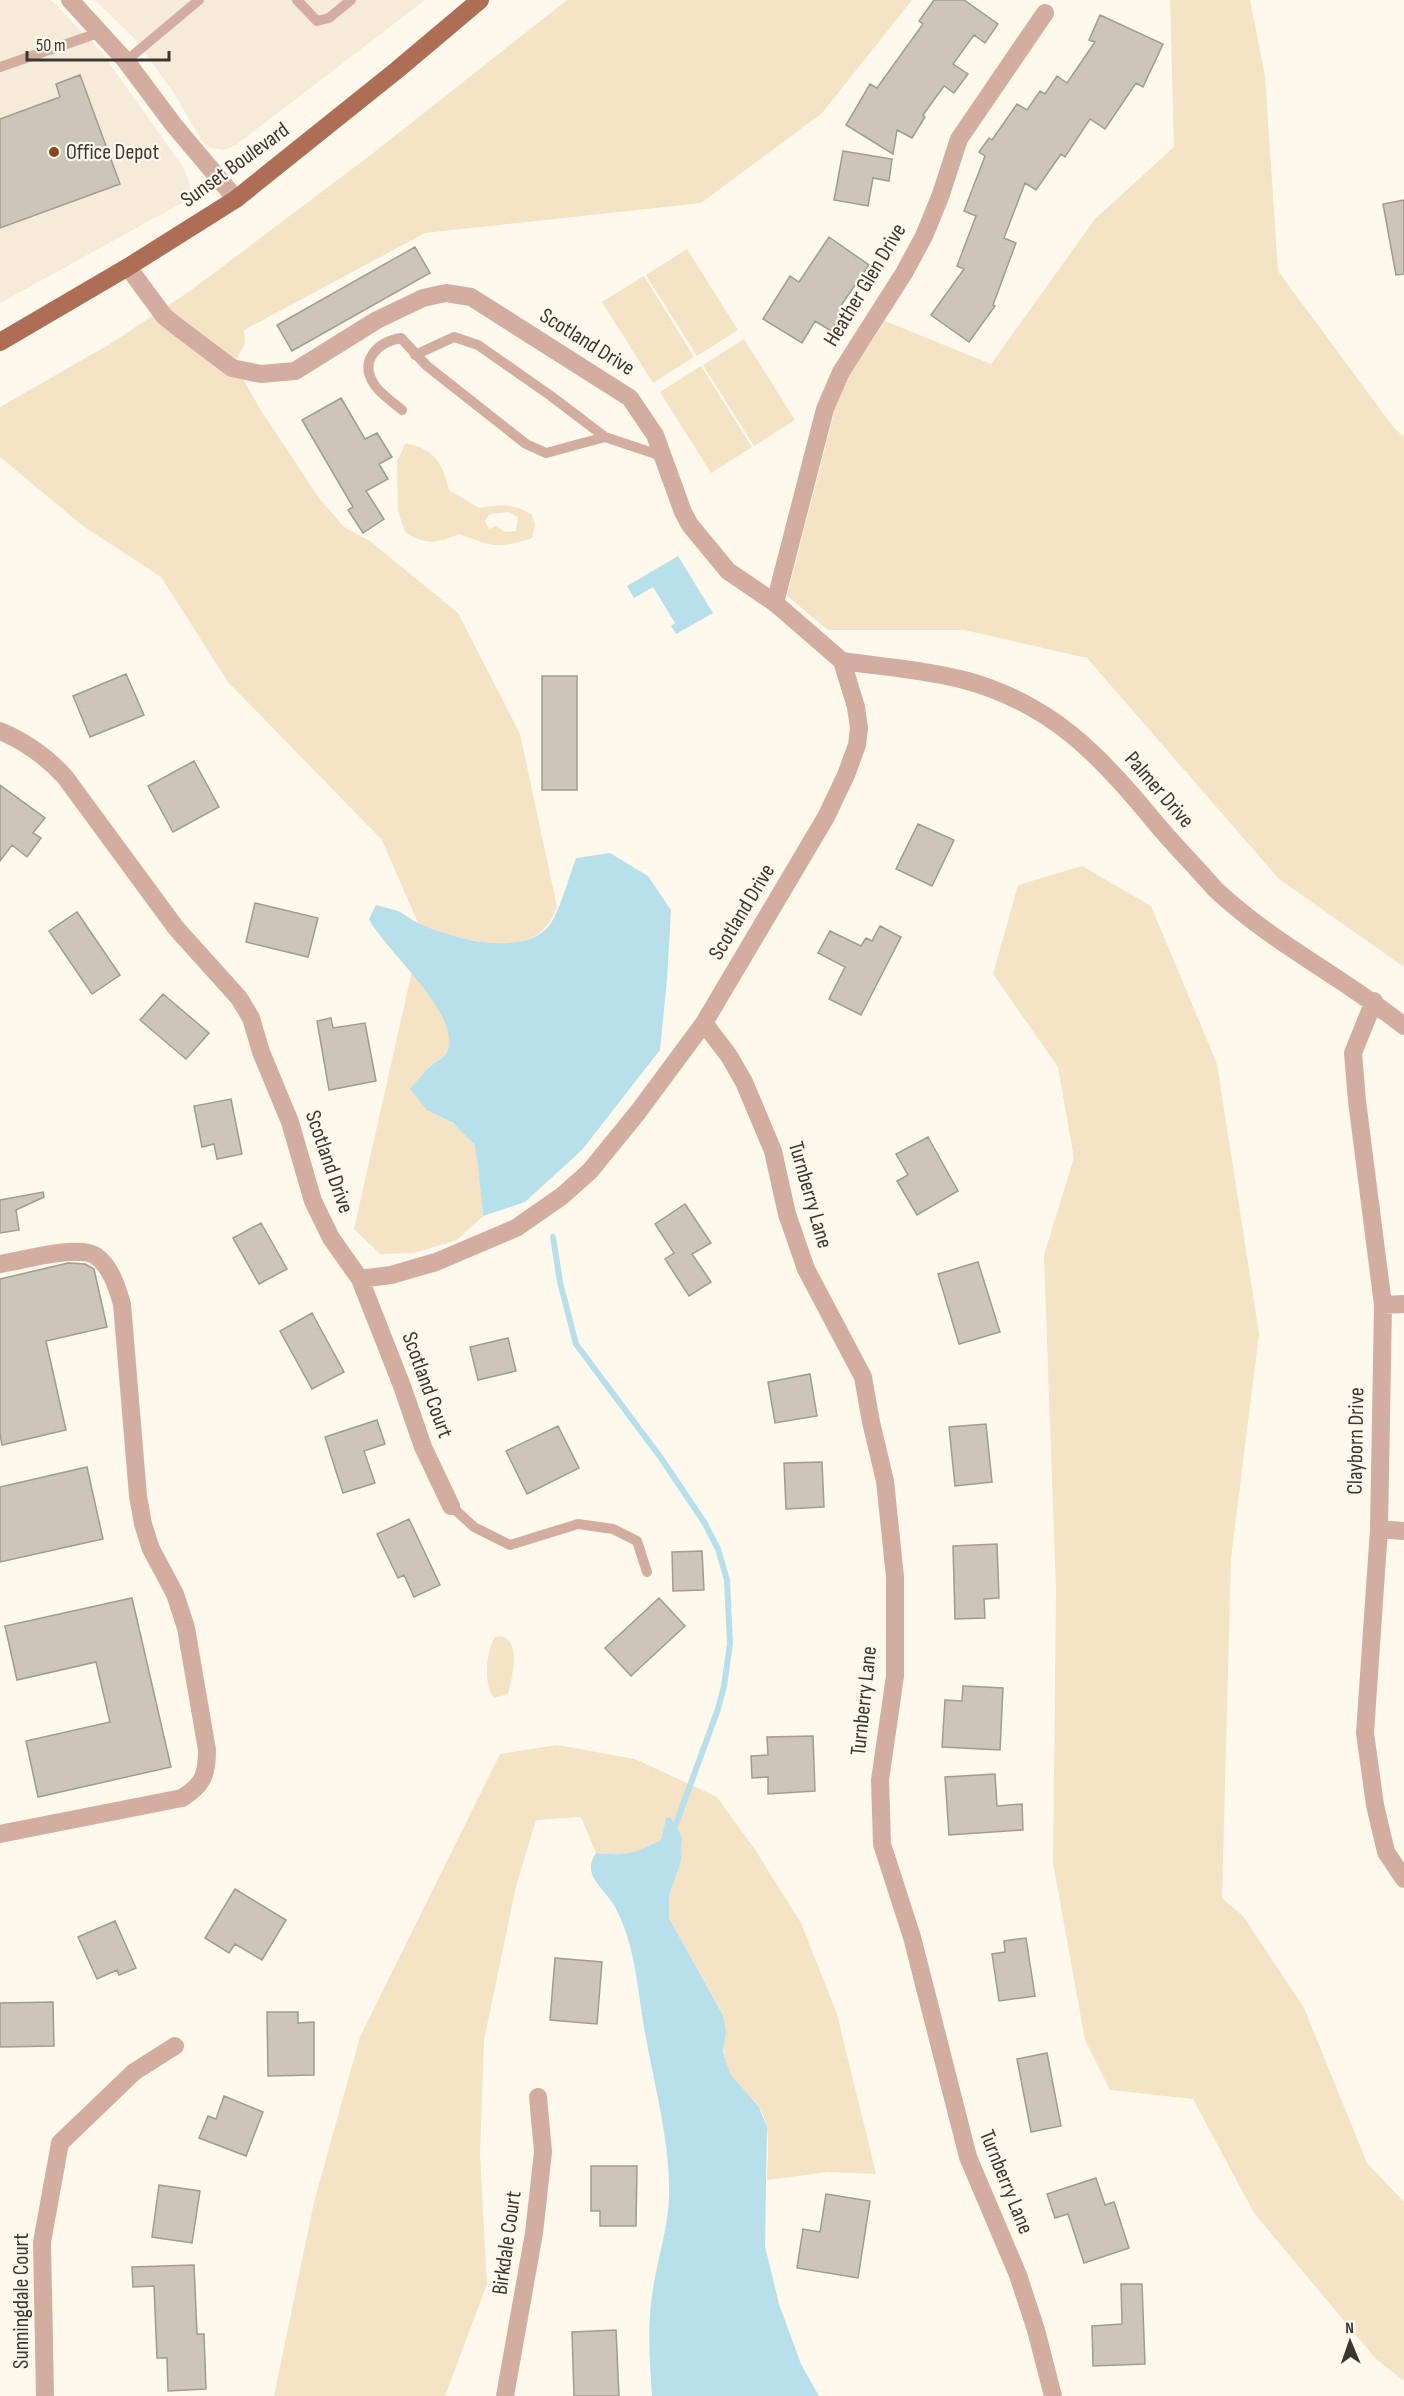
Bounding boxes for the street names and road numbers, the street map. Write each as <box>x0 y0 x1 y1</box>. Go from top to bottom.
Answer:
street label: Sunset Boulevard <box>175 117 295 213</box>
street label: Heather Glen Drive <box>818 219 912 351</box>
street label: Scotland Drive <box>534 302 640 382</box>
street label: Palmer Drive <box>1118 746 1200 834</box>
street label: Scotland Drive <box>703 859 781 965</box>
street label: Scotland Drive <box>299 1107 359 1217</box>
street label: Turnberry Lane <box>782 1138 838 1252</box>
street label: Scotland Court <box>395 1328 459 1442</box>
street label: Clayborn Drive <box>1342 1387 1370 1495</box>
street label: Turnberry Lane <box>845 1645 883 1757</box>
street label: Turnberry Lane <box>973 2126 1039 2238</box>
street label: Birkdale Court <box>486 2189 528 2297</box>
street label: Sunningdale Court <box>8 2233 35 2369</box>

